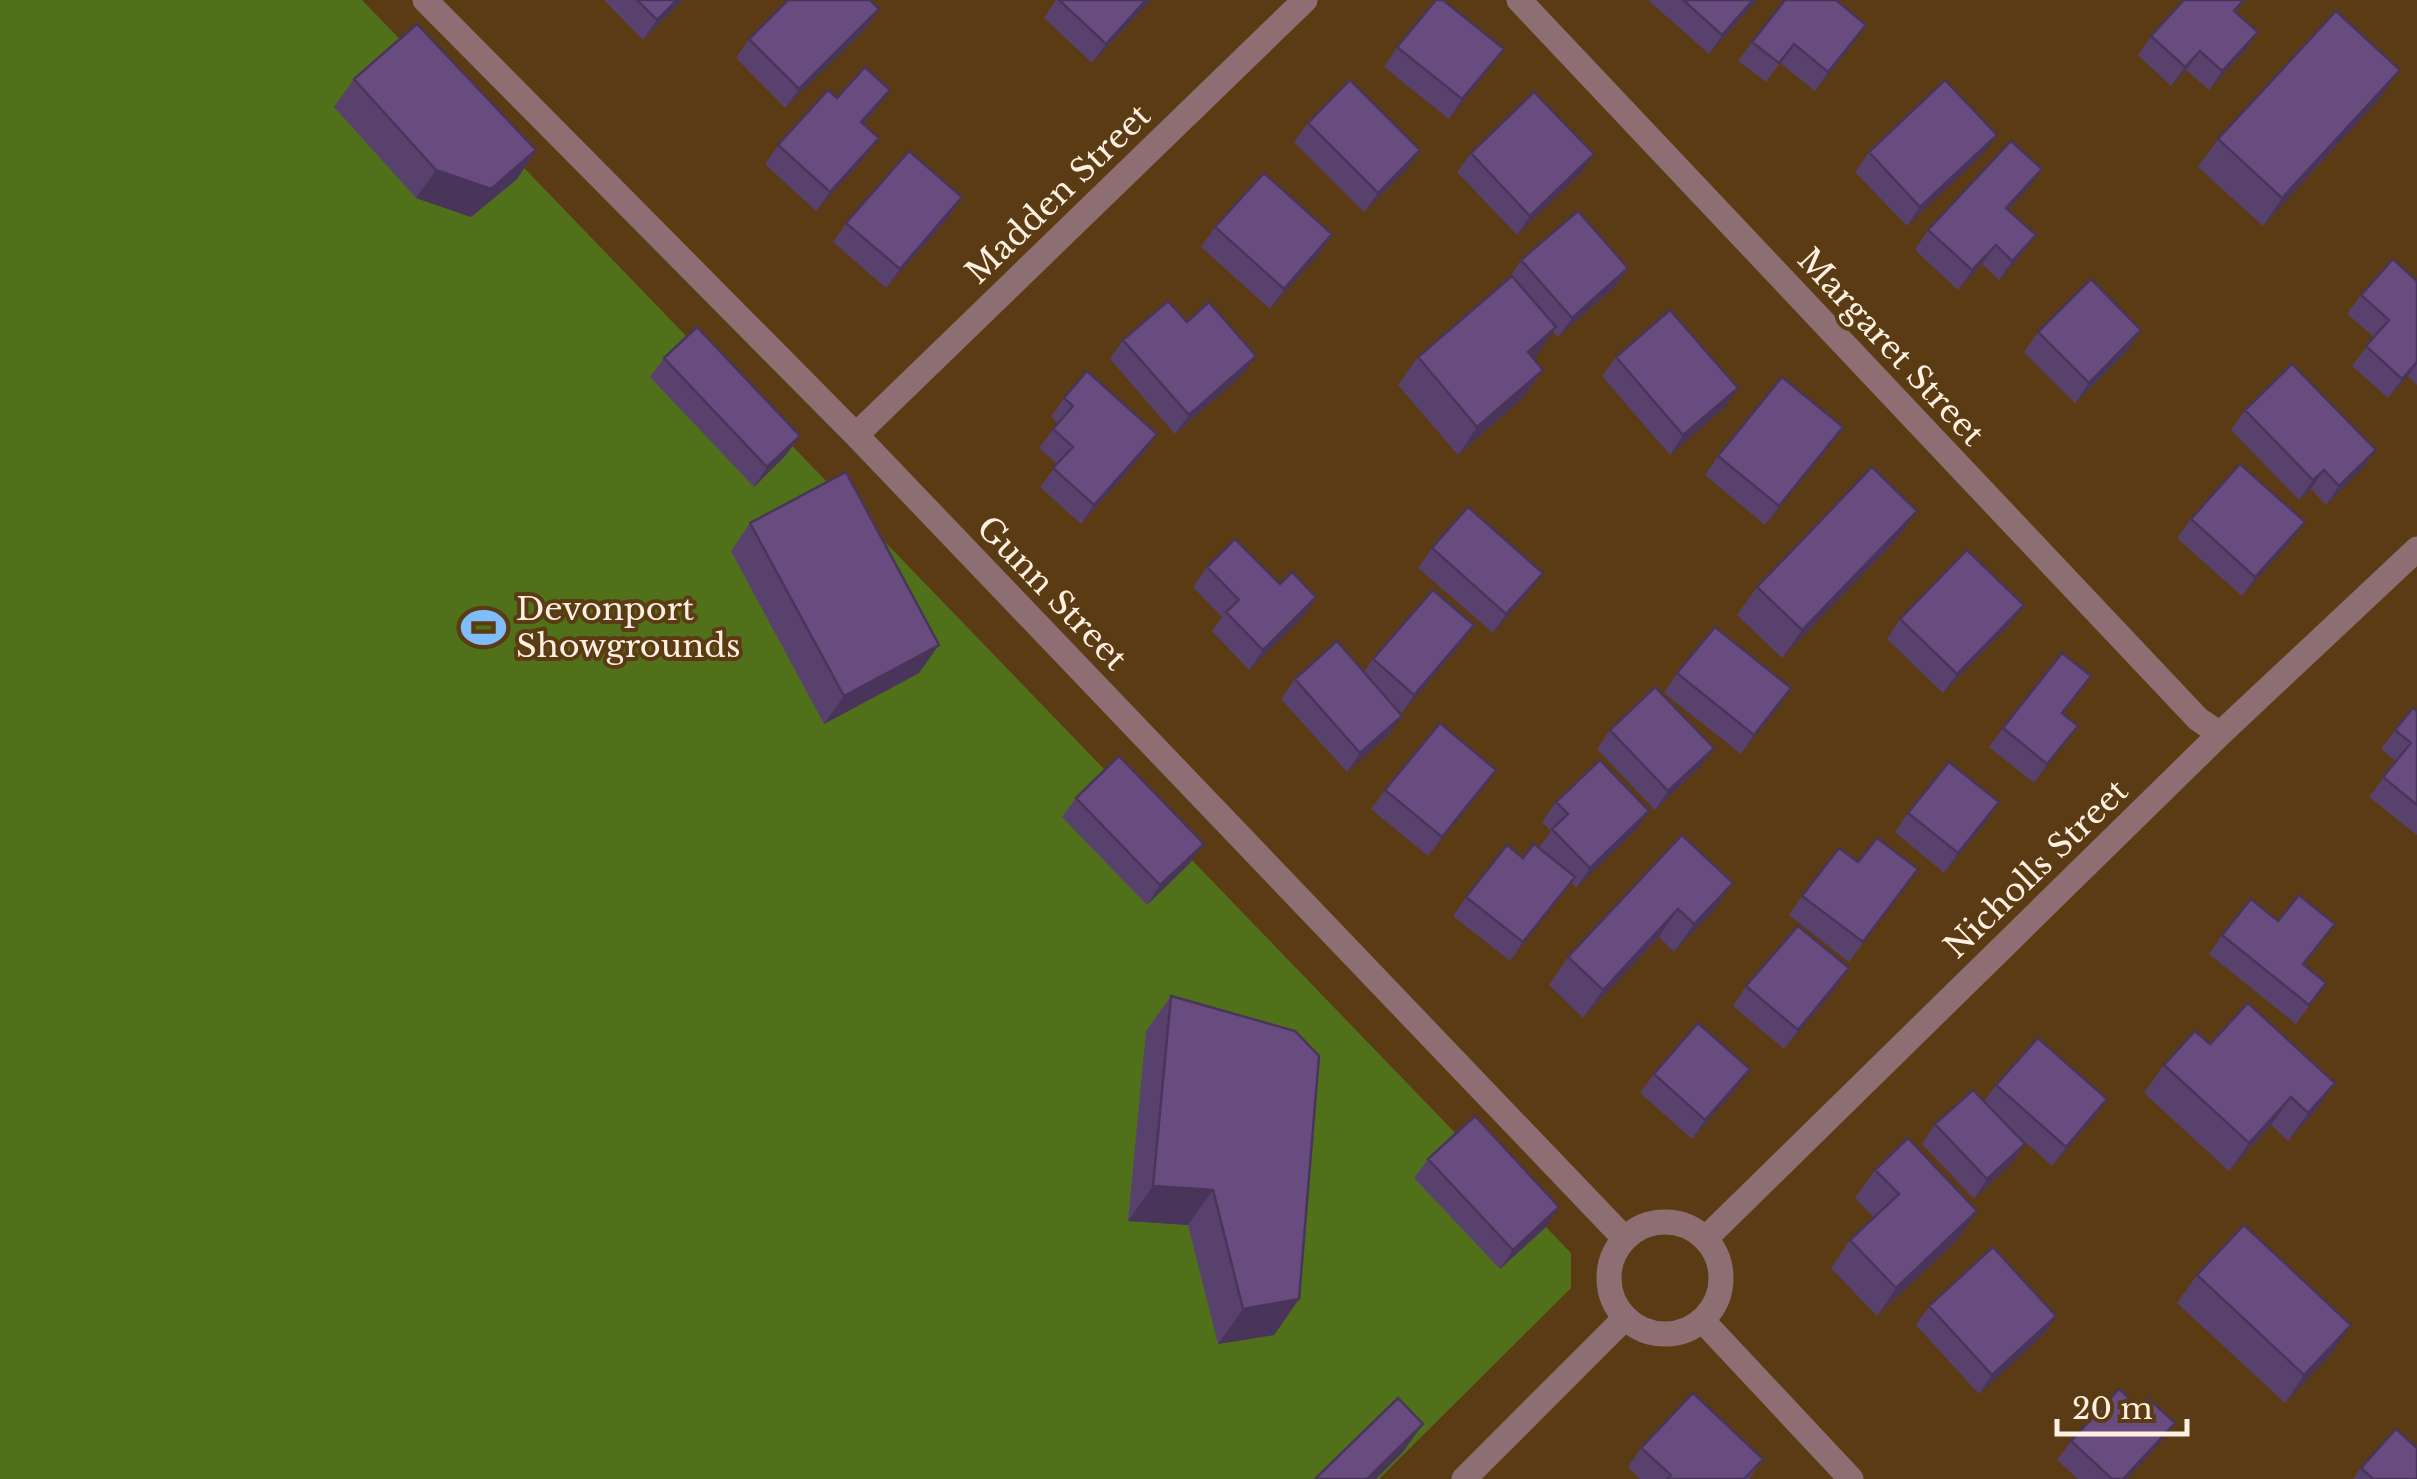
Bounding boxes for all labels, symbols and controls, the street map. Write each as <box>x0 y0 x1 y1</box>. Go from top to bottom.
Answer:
street label: Madden Street <box>957 96 1159 292</box>
street label: Margaret Street <box>1789 240 1993 454</box>
street label: Gunn Street <box>969 508 1135 678</box>
place label: Devonport Showgrounds <box>516 589 740 666</box>
sports icon: Devonport Showgrounds <box>459 603 507 651</box>
street label: Nicholls Street <box>1936 771 2136 967</box>
scale bar <box>2057 1374 2187 1436</box>
text: 20 m <box>2072 1390 2153 1427</box>

